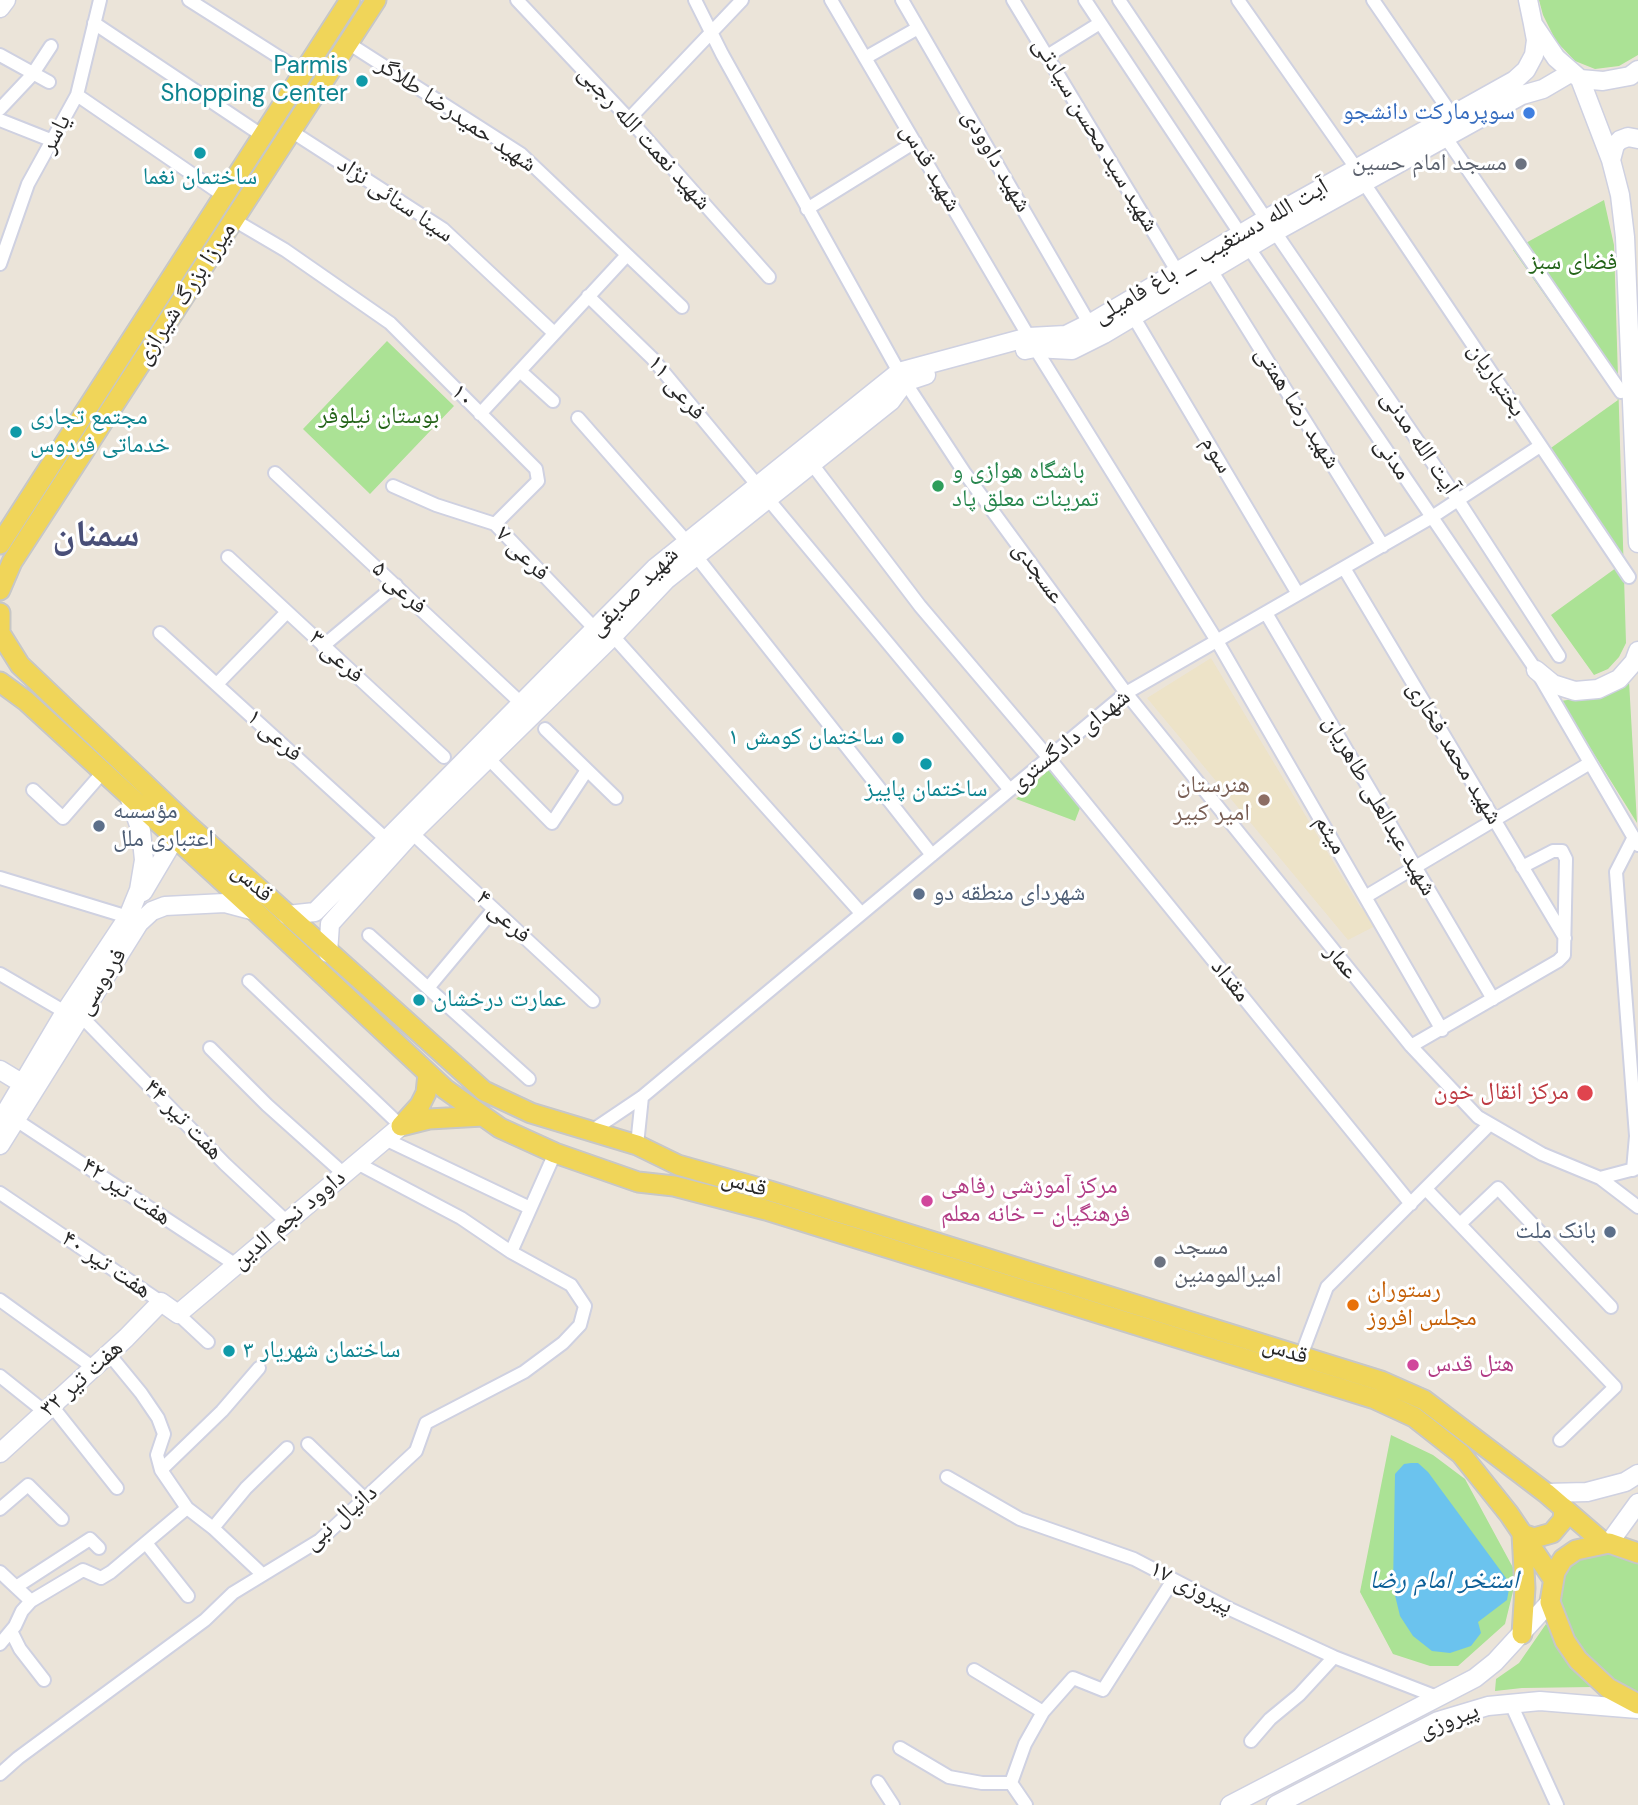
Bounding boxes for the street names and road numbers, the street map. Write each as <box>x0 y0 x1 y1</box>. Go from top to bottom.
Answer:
street label: شهید سید محسن سیادتی <box>1025 32 1165 238</box>
street label: شهید حمیدرضا طلاگر <box>370 51 542 179</box>
street label: شهید نعمت الله رجبی <box>571 59 717 217</box>
street label: شهید داوودی <box>955 104 1037 218</box>
street label: یاسر <box>34 110 78 158</box>
street label: شهید قدس <box>893 119 967 217</box>
street label: سینا سنائی نژاد <box>331 151 459 249</box>
street label: آیت الله دستغیب _ باغ فامیلی <box>1088 173 1334 331</box>
street label: میرزا بزرگ شیرازی <box>129 217 243 371</box>
street label: بختیاریان <box>1461 337 1531 423</box>
street label: شهید رضا همتی <box>1248 341 1346 475</box>
street label: فرعی ۱۱ <box>640 350 712 426</box>
street label: ۱۰ <box>444 378 480 414</box>
street label: آیت الله مدنی <box>1374 386 1464 500</box>
street label: سوم <box>1194 431 1238 479</box>
street label: مدنی <box>1367 432 1417 486</box>
street label: فرعی ۷ <box>489 521 555 587</box>
street label: عسجدی <box>1006 536 1070 610</box>
street label: شهید صدیقی <box>583 541 685 643</box>
street label: فرعی ۵ <box>365 555 433 621</box>
street label: فرعی ۳ <box>302 624 370 690</box>
street label: شهید محمد فخاری <box>1400 676 1508 830</box>
street label: شهدای دادگستری <box>1003 683 1137 799</box>
street label: فرعی ۱ <box>240 703 308 769</box>
street label: شهید عبدالعلی طاهریان <box>1316 711 1442 901</box>
street label: میثم <box>1307 810 1353 860</box>
street label: قدس <box>225 857 279 909</box>
street label: فرعی ۴ <box>469 884 537 950</box>
street label: عمار <box>1318 938 1364 986</box>
street label: فردوسی <box>70 943 134 1021</box>
street label: مقداد <box>1204 954 1256 1008</box>
street label: هفت تیر ۴۴ <box>137 1073 229 1167</box>
street label: هفت تیر ۴۲ <box>76 1152 176 1232</box>
street label: داوود نجم الدین <box>226 1164 352 1276</box>
street label: قدس <box>718 1164 770 1204</box>
street label: هفت تیر ۴۰ <box>56 1225 156 1305</box>
street label: قدس <box>1259 1331 1311 1371</box>
street label: هفت تیر ۳۲ <box>34 1334 130 1424</box>
street label: دانیال نبی <box>298 1479 384 1557</box>
street label: پیروزی ۱۷ <box>1144 1555 1238 1621</box>
street label: پیروزی <box>1415 1696 1483 1746</box>

